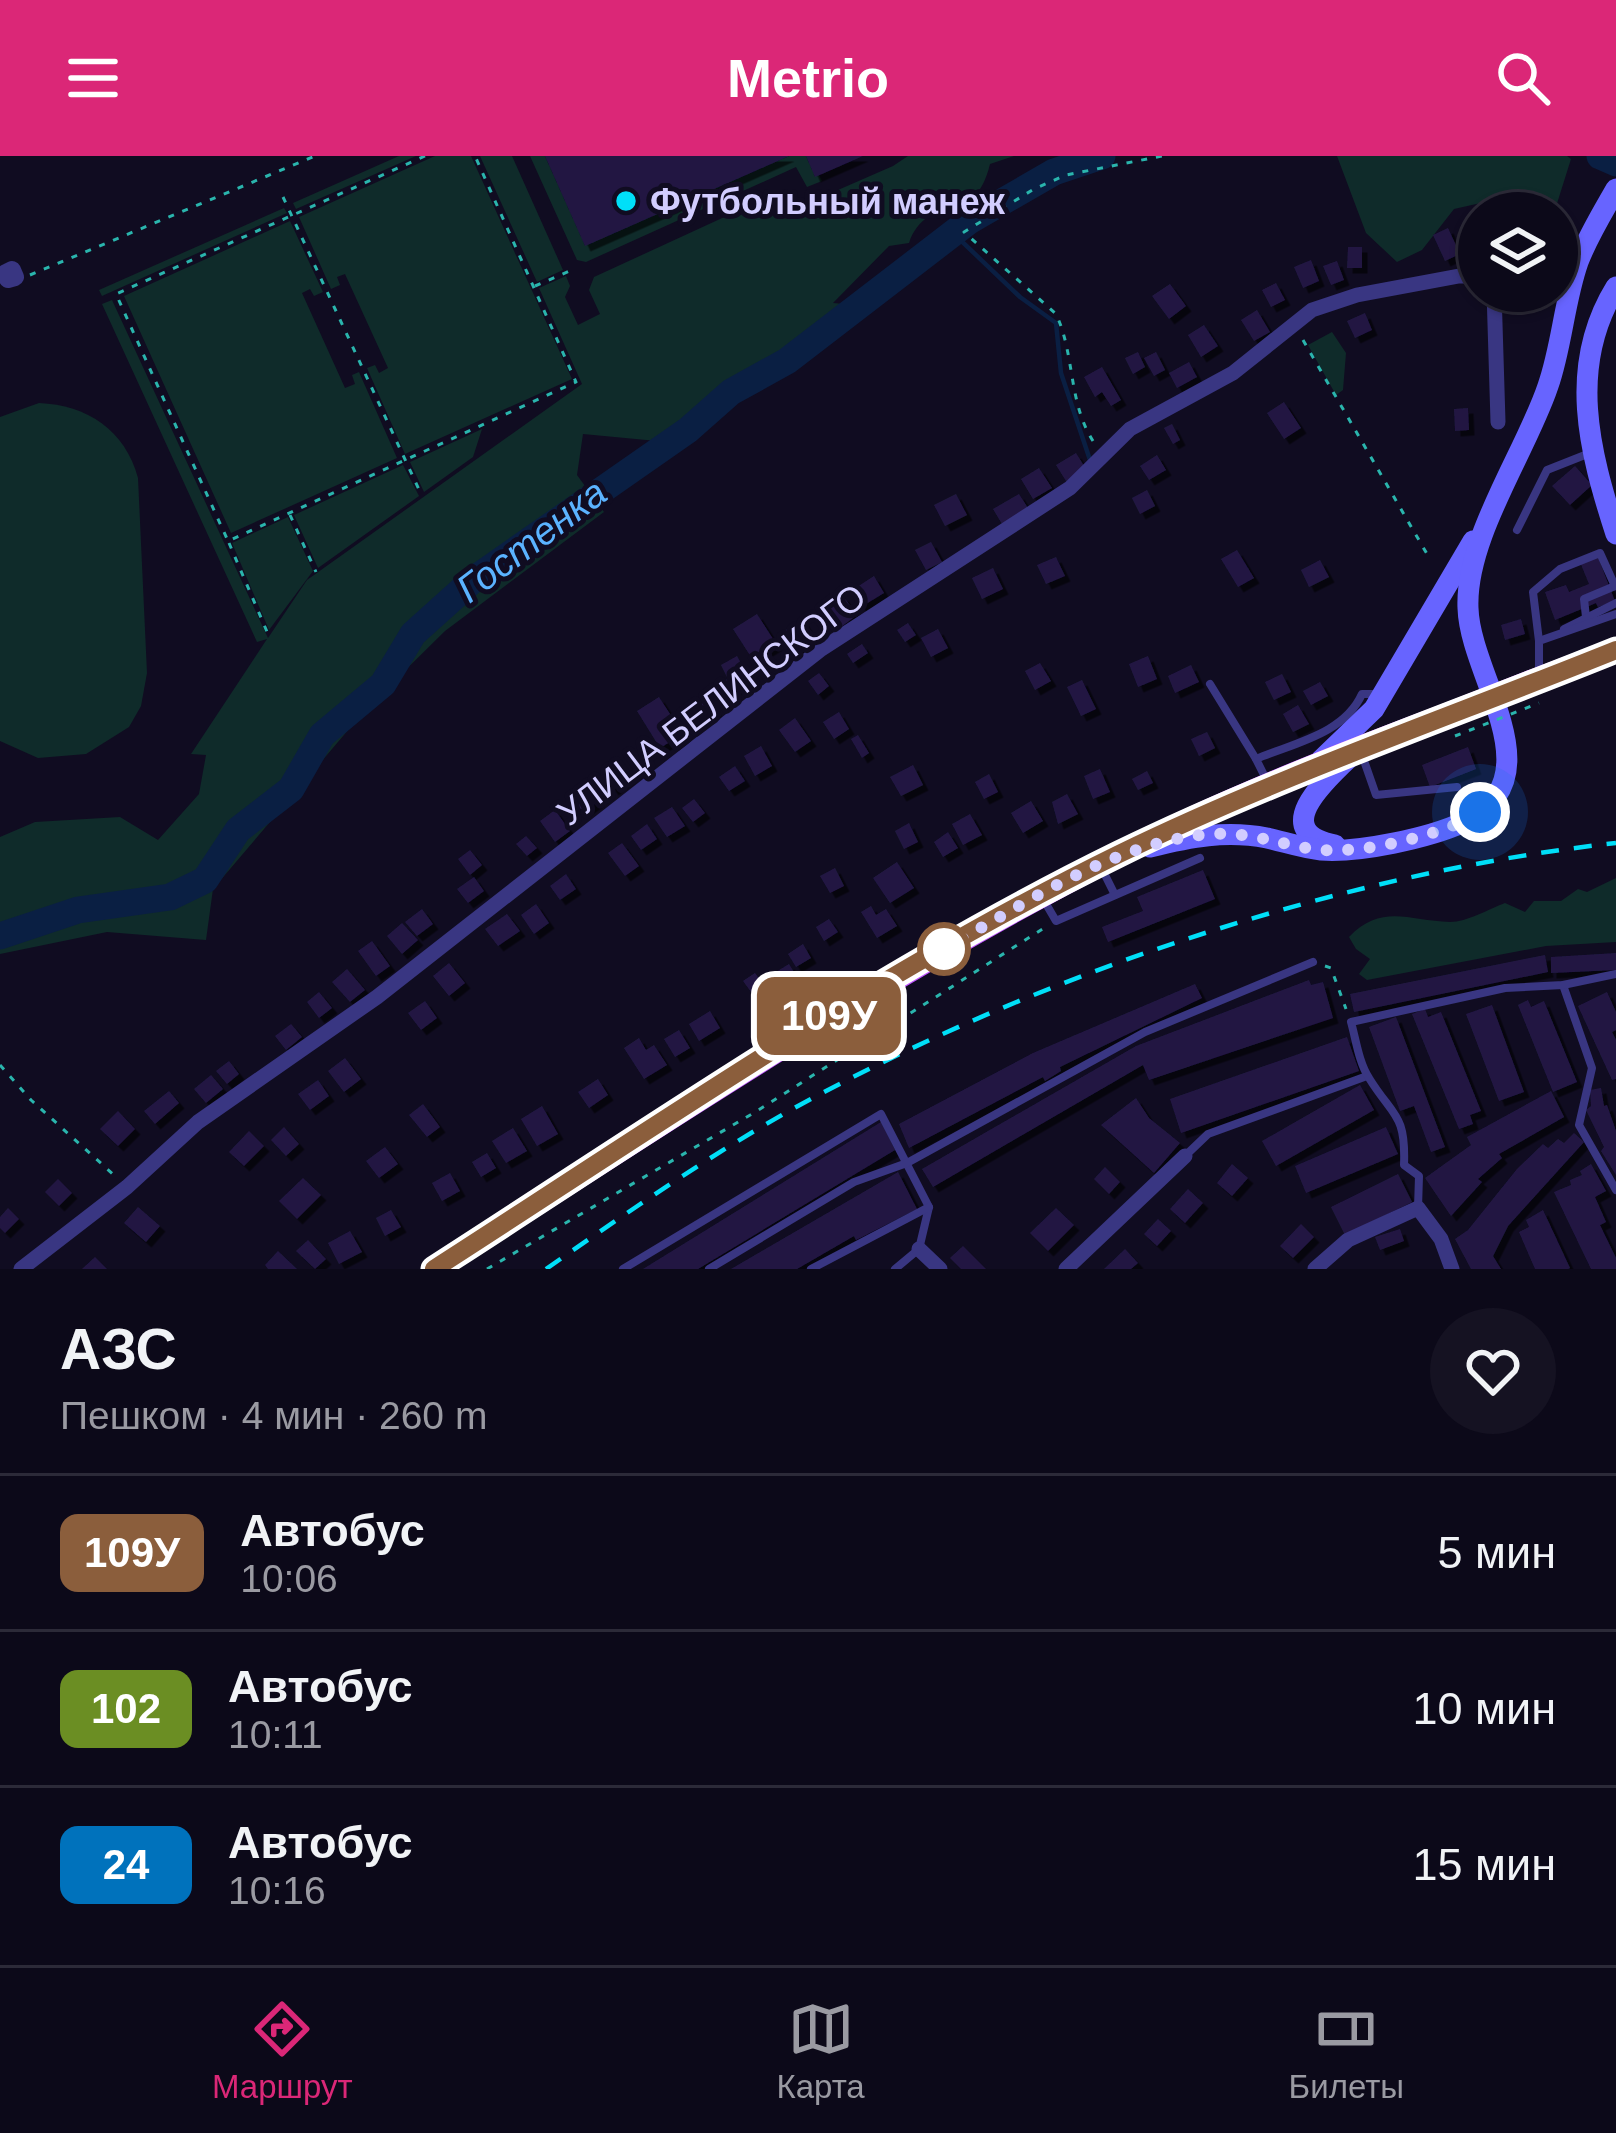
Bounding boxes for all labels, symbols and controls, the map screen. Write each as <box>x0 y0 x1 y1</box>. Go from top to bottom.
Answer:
icon: menu <box>60 45 126 111</box>
icon: search <box>1490 45 1556 111</box>
text: Metrio <box>727 48 889 108</box>
place label: Футбольный манеж <box>650 181 1005 222</box>
marker: Футбольный манеж <box>613 188 639 214</box>
map controls <box>1458 192 1578 312</box>
button: layers <box>1458 192 1578 312</box>
water label: Гостенка <box>448 470 615 611</box>
street label: УЛИЦА БЕЛИНСКОГО <box>549 575 873 834</box>
your location <box>1450 782 1510 842</box>
unlabelled marker <box>919 924 969 974</box>
line badge: 109У <box>745 977 913 1055</box>
text: 109У <box>781 992 877 1039</box>
button: heart <box>1430 1308 1556 1434</box>
text: АЗС <box>60 1317 177 1381</box>
text: Пешком · 4 мин · 260 m <box>60 1394 487 1437</box>
text: Автобус <box>240 1505 425 1556</box>
text: 5 мин <box>1438 1527 1556 1578</box>
text: 109У <box>84 1529 180 1576</box>
text: 10:06 <box>240 1557 338 1600</box>
text: Автобус <box>228 1661 413 1712</box>
text: 10 мин <box>1413 1683 1556 1734</box>
text: 102 <box>91 1685 161 1732</box>
text: 10:11 <box>228 1713 323 1756</box>
text: Автобус <box>228 1817 413 1868</box>
text: 15 мин <box>1413 1839 1556 1890</box>
text: 24 <box>103 1841 149 1888</box>
text: 10:16 <box>228 1869 326 1912</box>
tab: Маршрут <box>212 1996 353 2106</box>
tab: Карта <box>776 1996 865 2106</box>
tab: Билеты <box>1289 1996 1404 2106</box>

